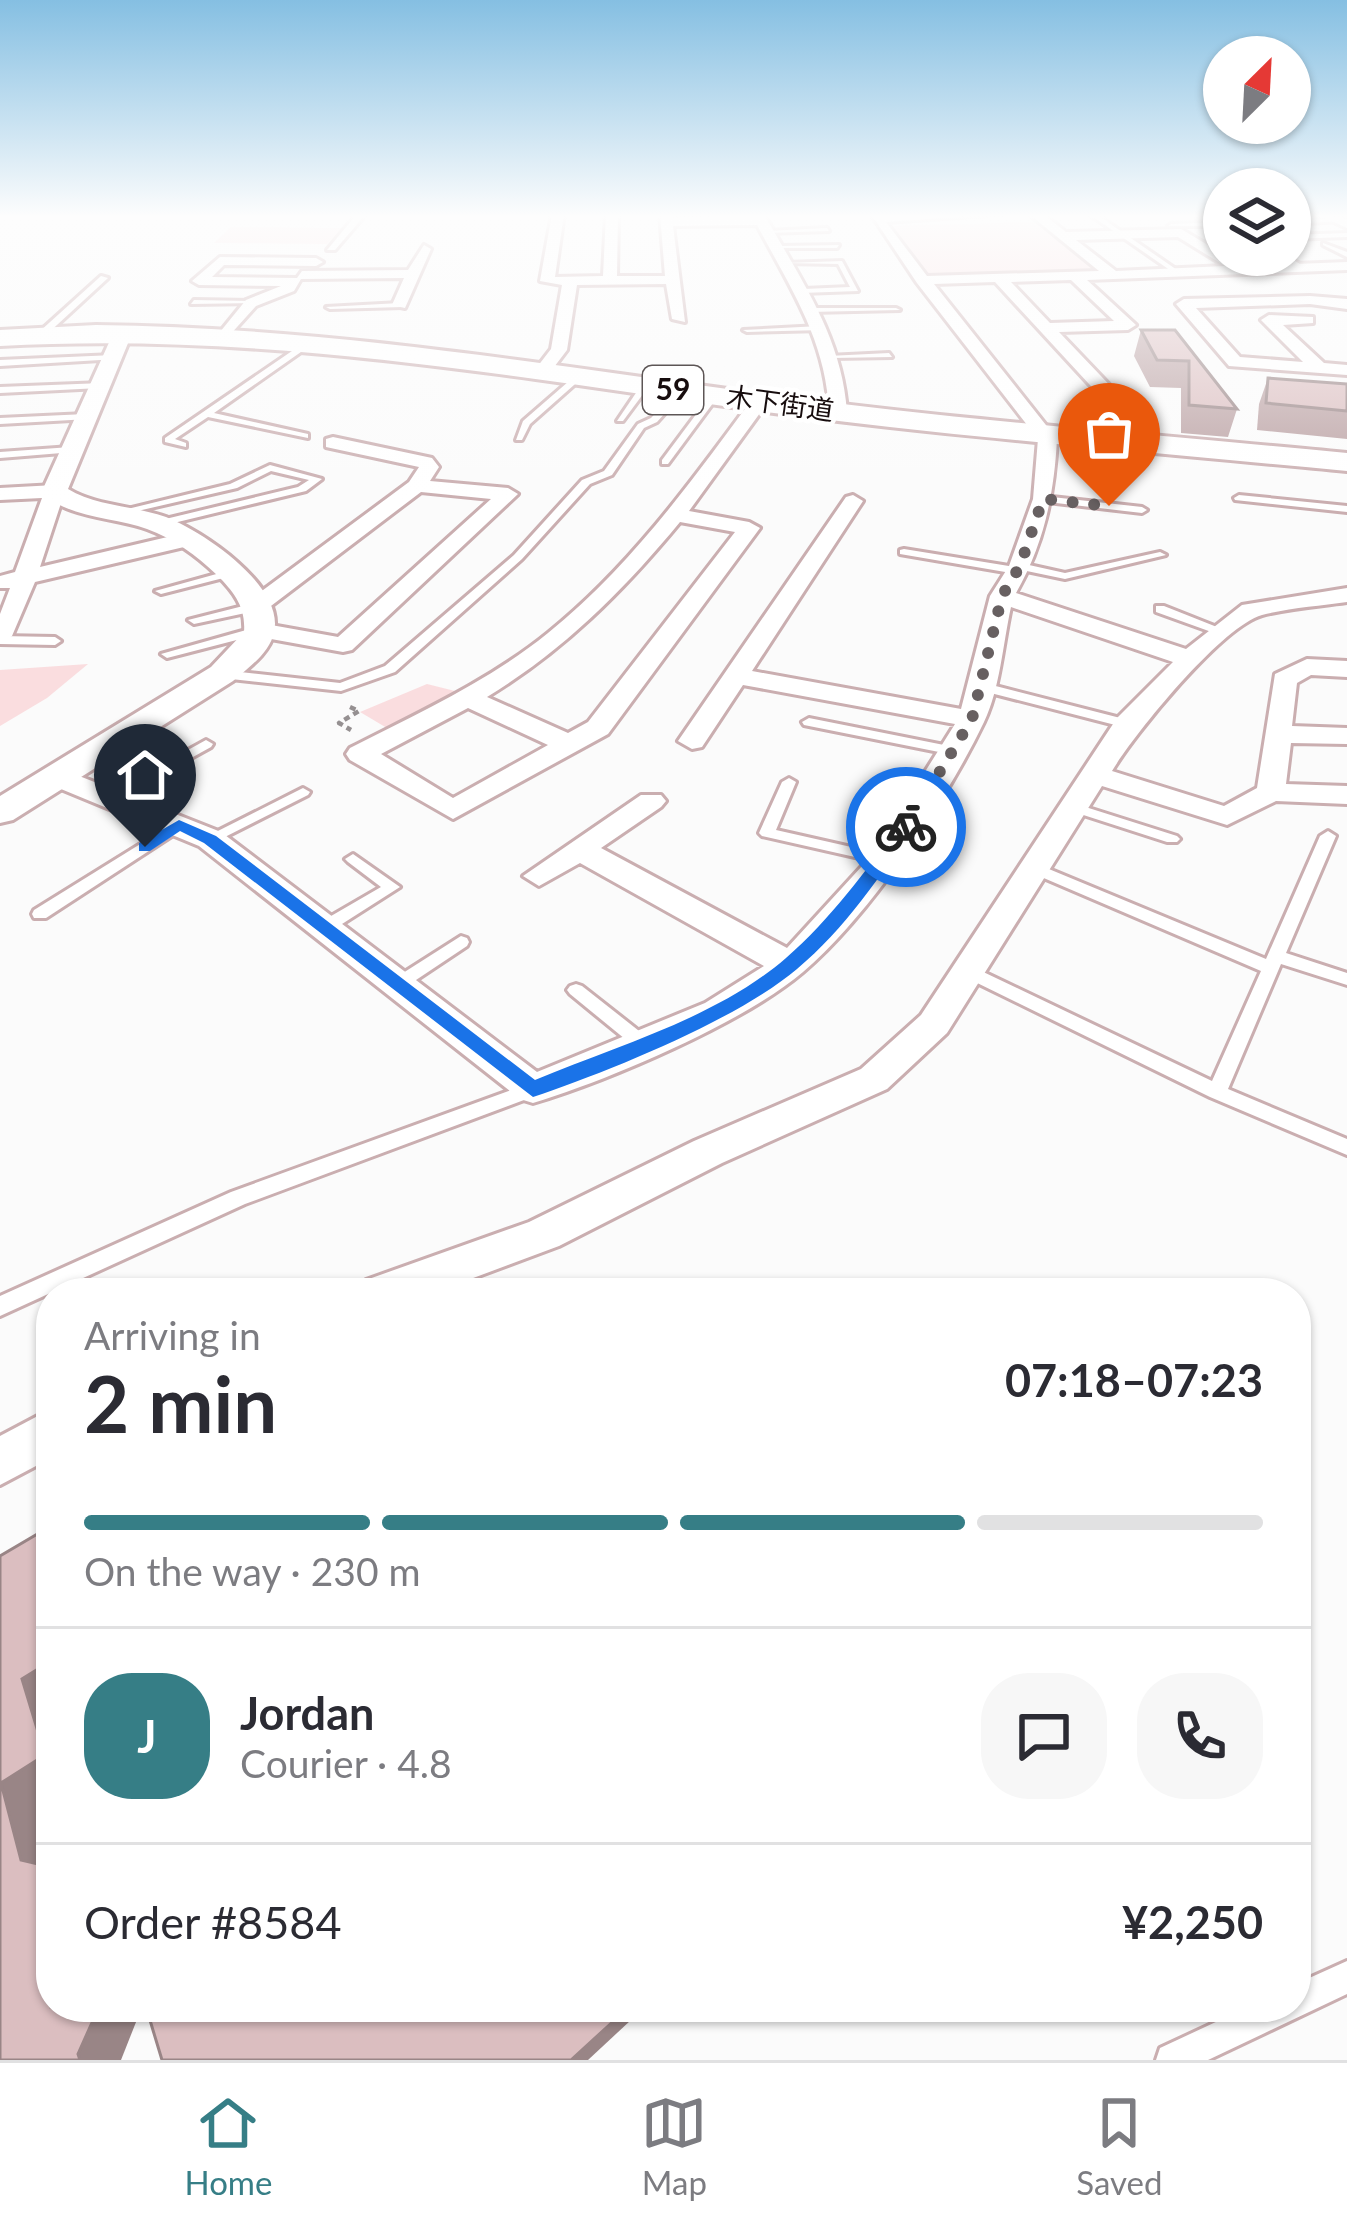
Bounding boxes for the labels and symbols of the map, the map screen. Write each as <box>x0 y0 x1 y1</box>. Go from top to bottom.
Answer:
north arrow <box>1203 36 1311 144</box>
road number: 59 <box>643 366 703 414</box>
street label: 木下街道 <box>724 379 836 426</box>
pin <box>1058 383 1160 506</box>
pin <box>94 724 196 847</box>
courier <box>846 767 966 887</box>

